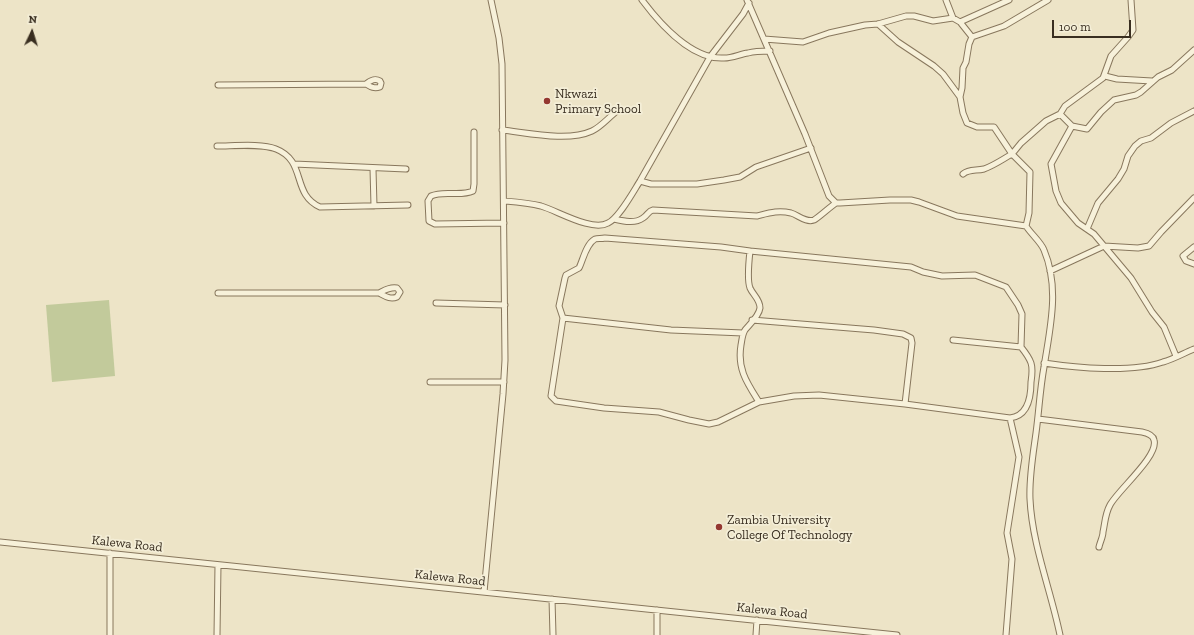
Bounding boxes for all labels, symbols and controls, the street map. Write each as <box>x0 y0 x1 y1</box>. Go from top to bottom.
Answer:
north arrow <box>12 12 52 52</box>
scale bar <box>1054 12 1133 38</box>
text: N <box>28 13 38 26</box>
text: 100 m <box>1059 20 1091 34</box>
place label: Nkwazi Primary School <box>555 86 641 117</box>
marker: Nkwazi Primary School <box>542 96 552 106</box>
place label: Zambia University College Of Technology <box>727 512 852 543</box>
marker: Zambia University College Of Technology <box>714 522 724 532</box>
street label: Kalewa Road <box>91 533 163 555</box>
street label: Kalewa Road <box>414 567 486 589</box>
street label: Kalewa Road <box>736 600 808 622</box>

